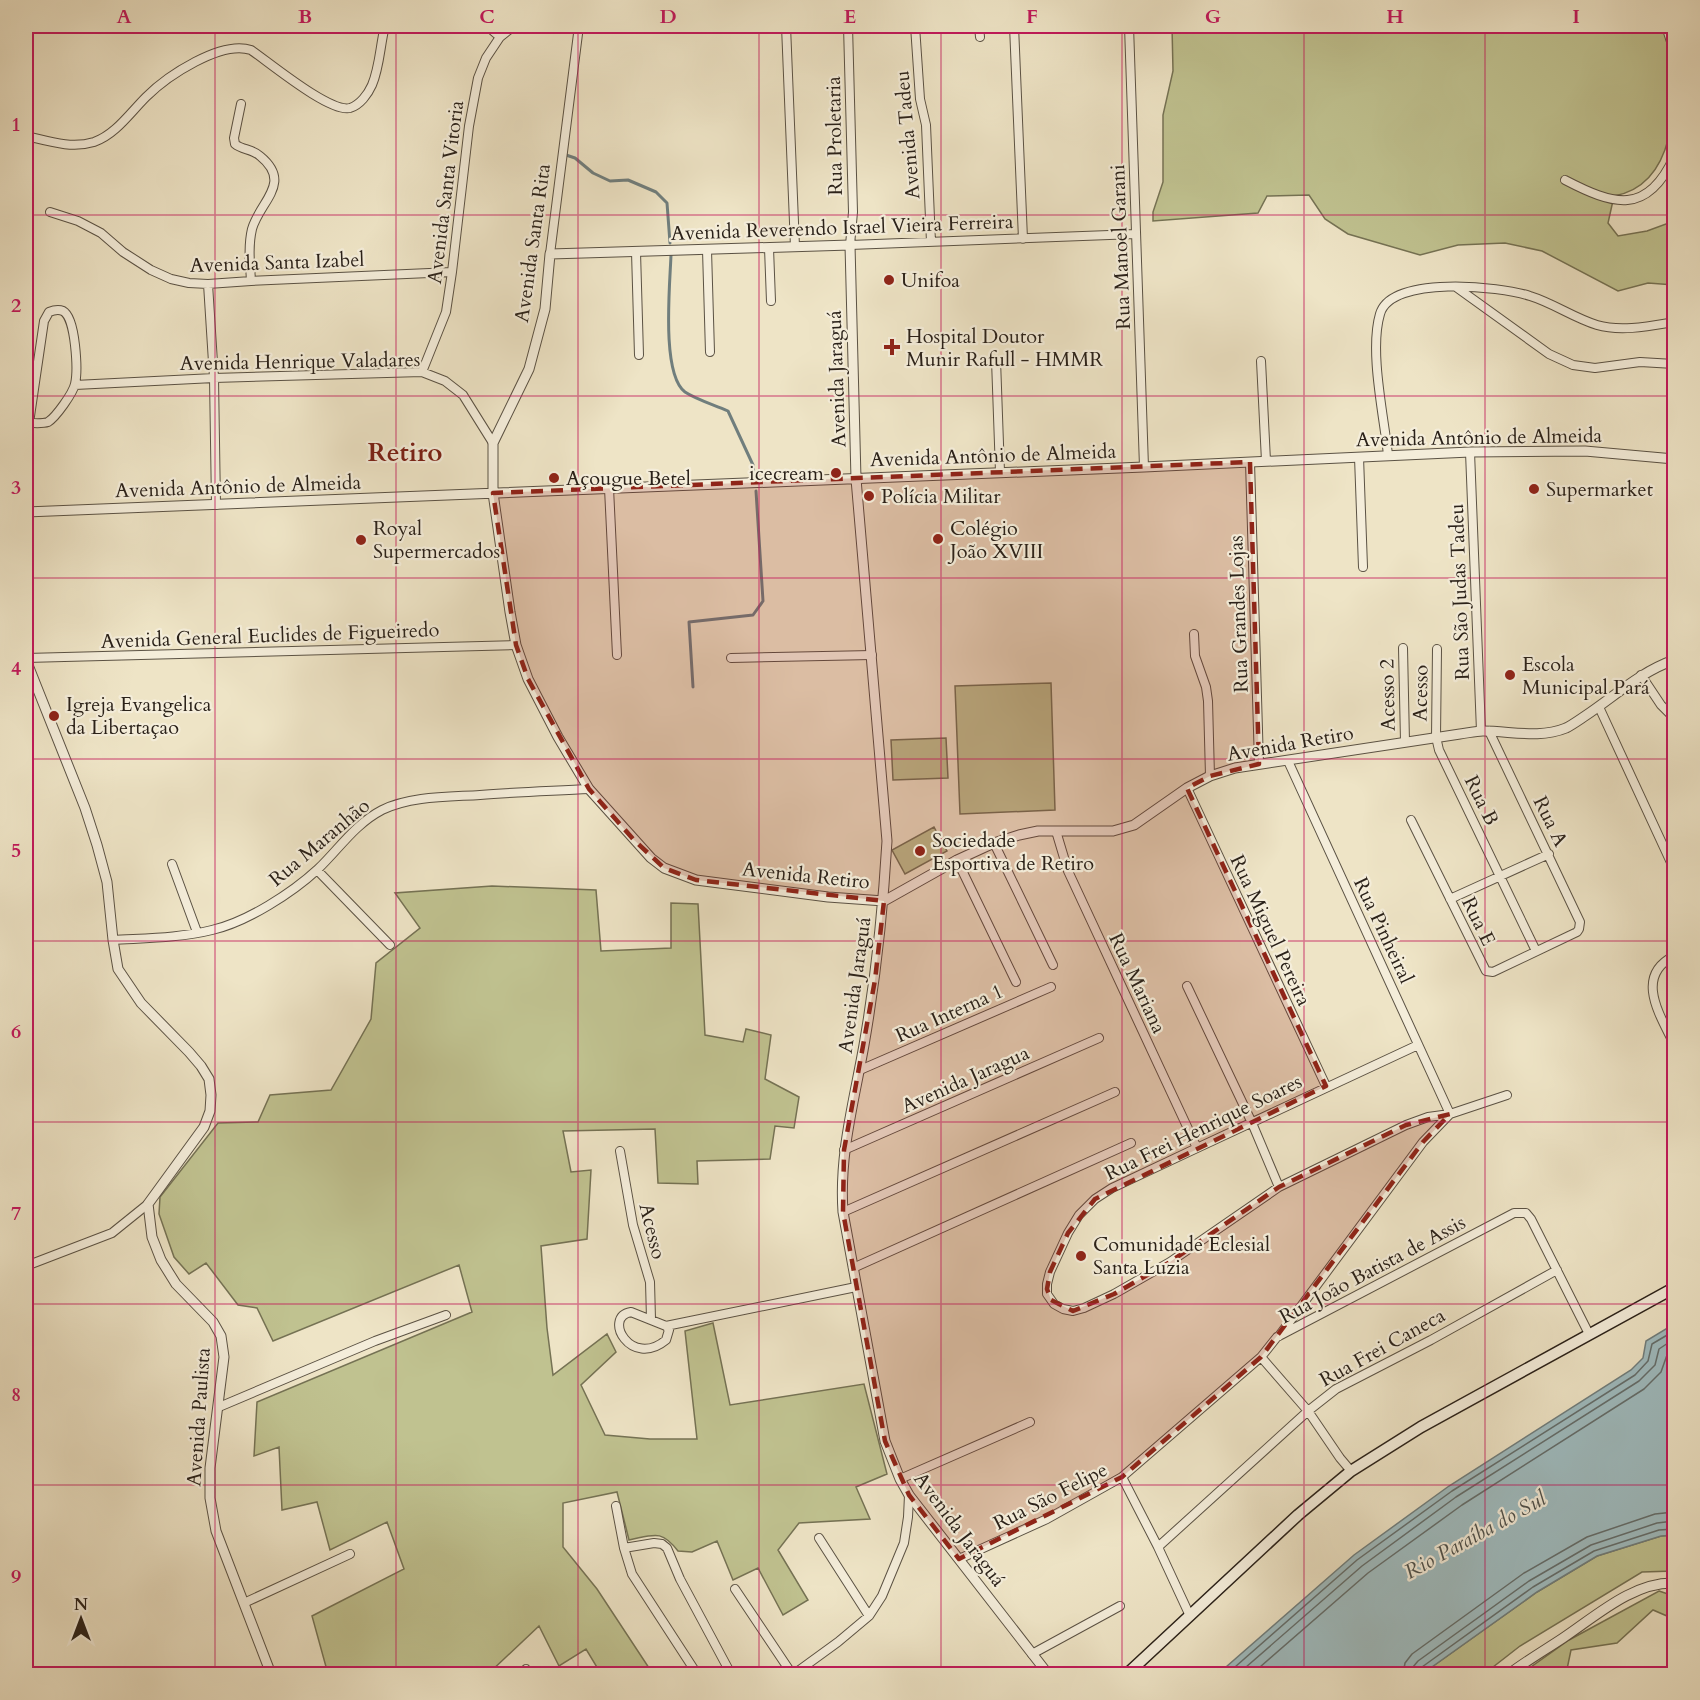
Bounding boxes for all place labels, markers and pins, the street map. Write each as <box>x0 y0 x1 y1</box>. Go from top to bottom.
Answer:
place label: Unifoa <box>901 267 960 294</box>
marker: Unifoa <box>882 273 896 287</box>
place label: Hospital Doutor Munir Rafull - HMMR <box>906 323 1103 373</box>
marker: Hospital Doutor Munir Rafull - HMMR <box>883 338 901 356</box>
place label: icecream <box>749 460 824 487</box>
place label: Açougue Betel <box>566 465 691 492</box>
marker: icecream <box>829 466 843 480</box>
marker: Açougue Betel <box>547 471 561 485</box>
place label: Supermarket <box>1546 476 1654 503</box>
marker: Supermarket <box>1527 482 1541 496</box>
place label: Polícia Militar <box>881 483 1001 510</box>
marker: Polícia Militar <box>862 489 876 503</box>
place label: Royal Supermercados <box>373 515 500 565</box>
place label: Colégio João XVIII <box>947 515 1043 565</box>
marker: Colégio João XVIII <box>931 532 945 546</box>
marker: Royal Supermercados <box>354 533 368 547</box>
place label: Escola Municipal Pará <box>1522 651 1650 701</box>
marker: Escola Municipal Pará <box>1503 668 1517 682</box>
place label: Igreja Evangelica da Libertaçao <box>66 691 212 741</box>
marker: Igreja Evangelica da Libertaçao <box>47 709 61 723</box>
place label: Sociedade Esportiva de Retiro <box>932 827 1094 877</box>
marker: Sociedade Esportiva de Retiro <box>913 844 927 858</box>
place label: Comunidade Eclesial Santa Luzia <box>1093 1231 1270 1281</box>
marker: Comunidade Eclesial Santa Luzia <box>1074 1249 1088 1263</box>

